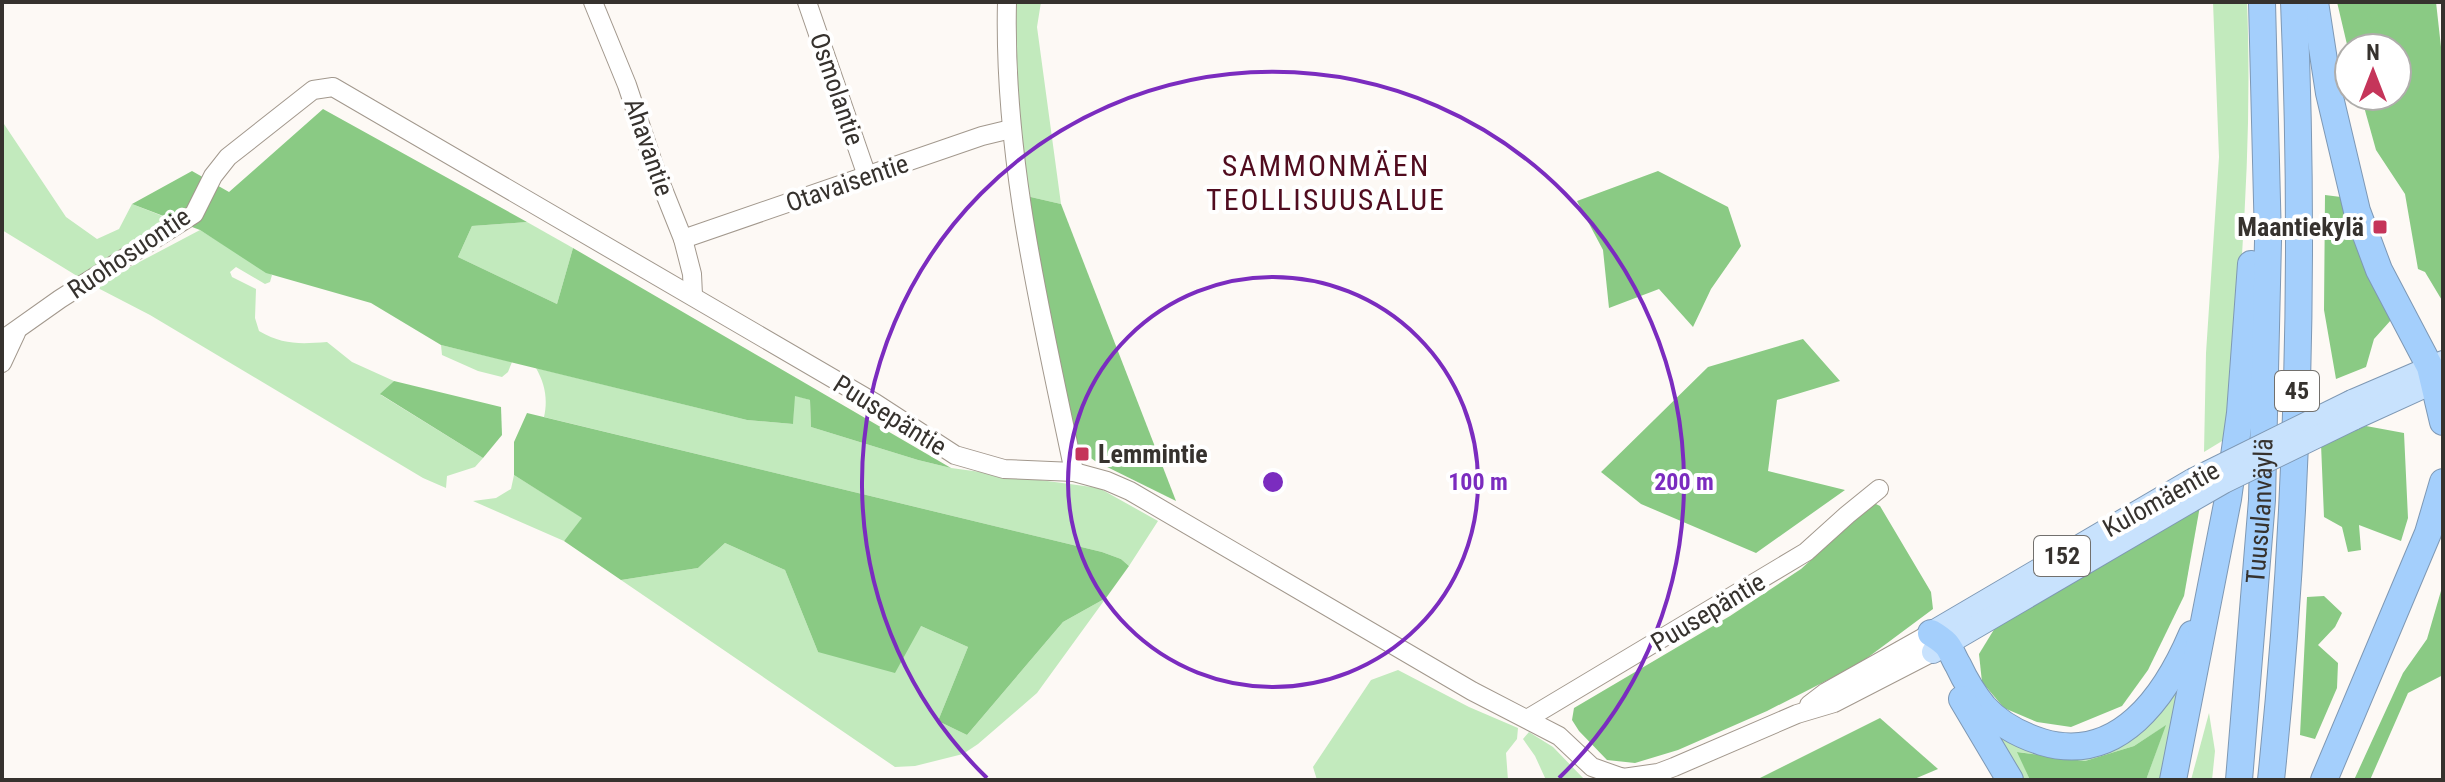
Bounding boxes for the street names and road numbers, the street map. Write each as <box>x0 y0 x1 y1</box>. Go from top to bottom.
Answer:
street label: Osmolantie <box>804 29 870 149</box>
street label: Ahavantie <box>618 94 680 200</box>
street label: Otavaisentie <box>782 148 912 218</box>
street label: Ruohosuontie <box>62 201 196 305</box>
street label: Puusepäntie <box>828 369 952 461</box>
road number: 45 <box>2275 371 2319 411</box>
street label: Tuusulanväylä <box>2240 438 2278 585</box>
street label: Kulomäentie <box>2098 455 2224 543</box>
road number: 152 <box>2034 536 2090 576</box>
street label: Puusepäntie <box>1646 566 1770 658</box>

